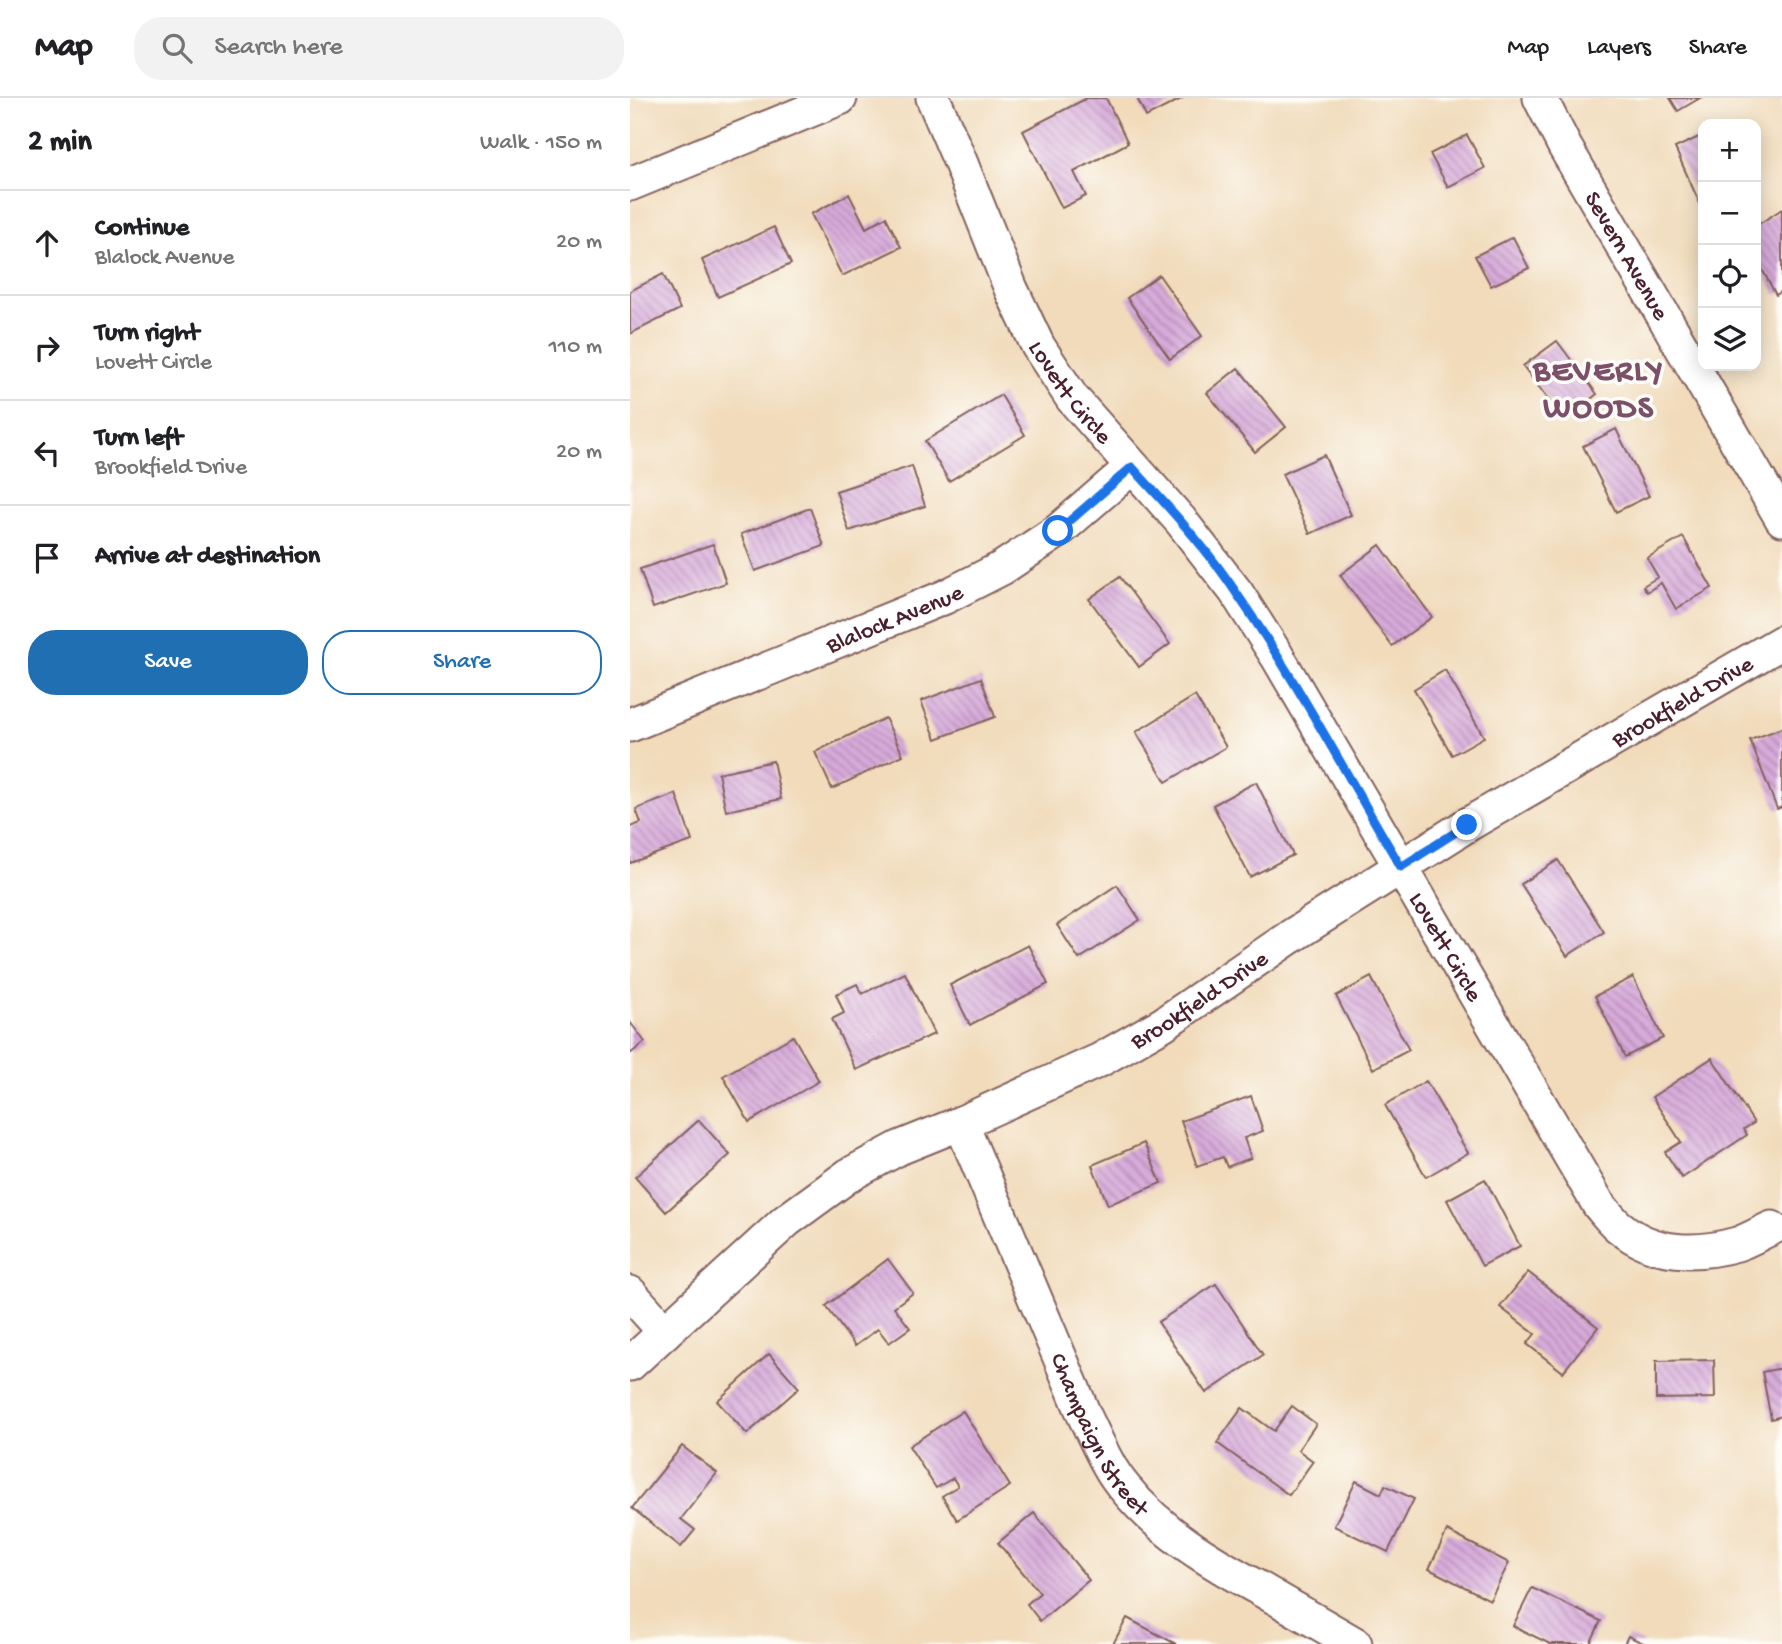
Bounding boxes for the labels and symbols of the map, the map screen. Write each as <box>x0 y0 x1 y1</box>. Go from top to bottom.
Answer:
street label: Severn Avenue <box>1576 187 1674 327</box>
street label: Lovett Circle <box>1020 337 1117 452</box>
district label: BEVERLY WOODS <box>1532 354 1665 429</box>
route start <box>1042 515 1073 546</box>
street label: Blalock Avenue <box>822 579 969 662</box>
street label: Brookfield Drive <box>1607 651 1760 756</box>
route end <box>1451 809 1482 840</box>
street label: Lovett Circle <box>1401 888 1488 1008</box>
street label: Brookfield Drive <box>1126 945 1275 1058</box>
street label: Champaign Street <box>1042 1349 1155 1525</box>

